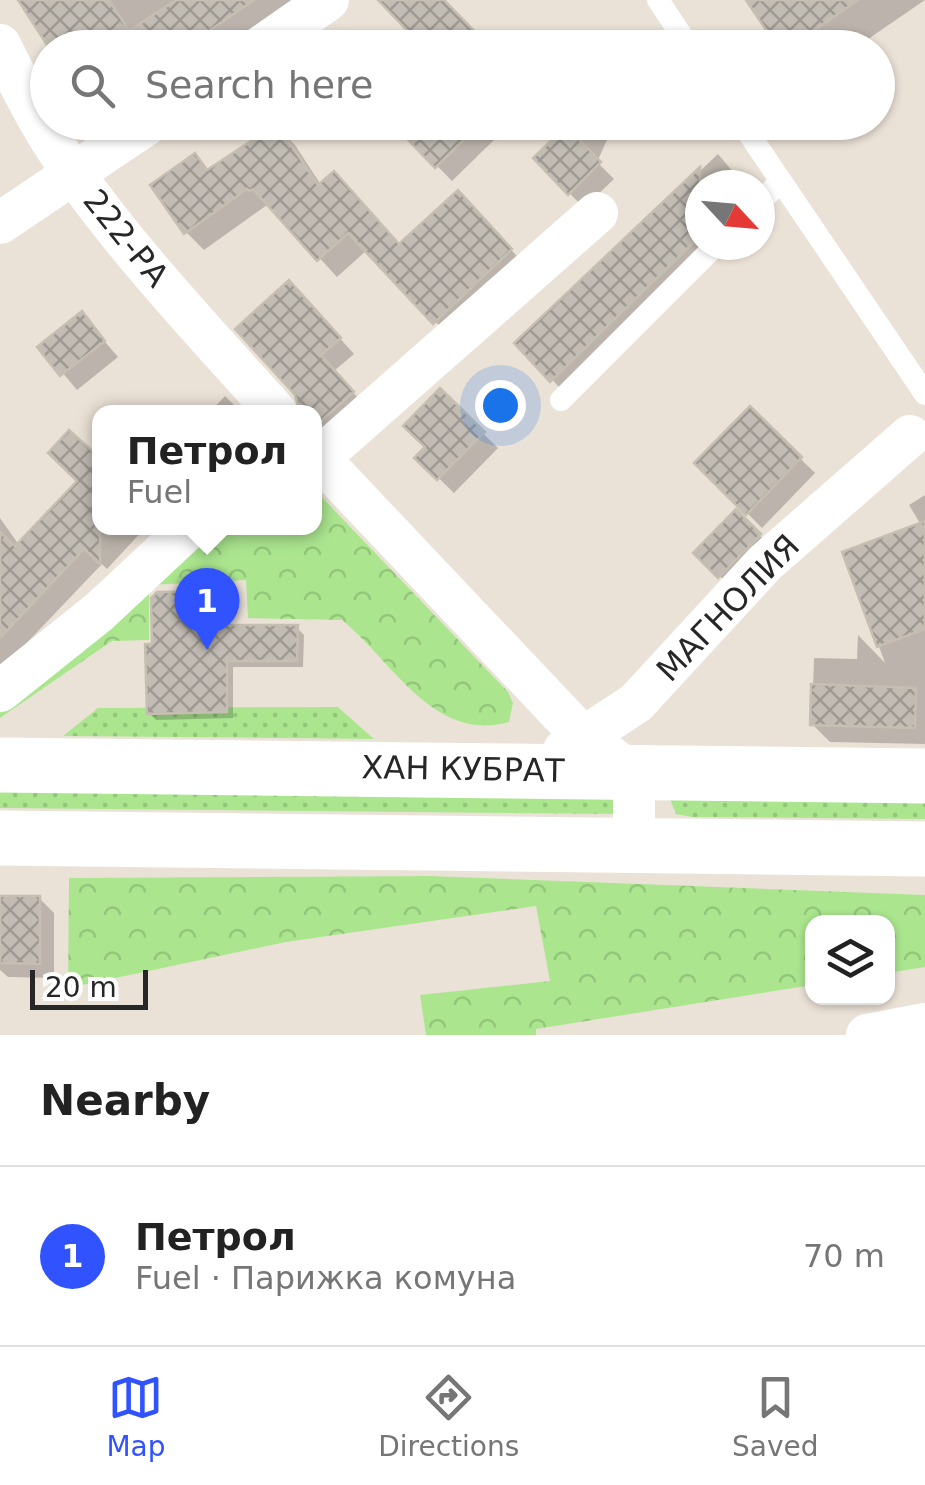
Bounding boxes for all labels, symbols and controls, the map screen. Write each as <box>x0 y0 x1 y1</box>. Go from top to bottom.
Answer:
search box <box>30 30 895 140</box>
icon: search <box>65 58 120 113</box>
text: Search here <box>145 63 373 107</box>
north arrow <box>685 170 775 260</box>
street label: 222-РА <box>75 182 177 294</box>
your location <box>475 380 526 431</box>
popup <box>92 405 322 535</box>
text: Петрол <box>127 429 287 473</box>
text: Fuel <box>127 473 192 511</box>
street label: МАГНОЛИЯ <box>649 527 807 689</box>
pin: 1 <box>174 568 240 650</box>
street label: ХАН КУБРАТ <box>361 748 565 790</box>
map controls <box>805 915 895 1005</box>
button: layers <box>805 915 895 1005</box>
scale bar <box>30 965 148 1010</box>
text: 20 m <box>45 971 117 1004</box>
text: Nearby <box>40 1076 210 1125</box>
text: Петрол <box>135 1215 296 1259</box>
text: 1 <box>61 1237 84 1275</box>
text: 70 m <box>803 1237 885 1275</box>
text: Fuel · Парижка комуна <box>135 1259 516 1297</box>
tab: Map <box>106 1370 165 1463</box>
tab: Directions <box>378 1370 519 1463</box>
tab: Saved <box>732 1370 819 1463</box>

